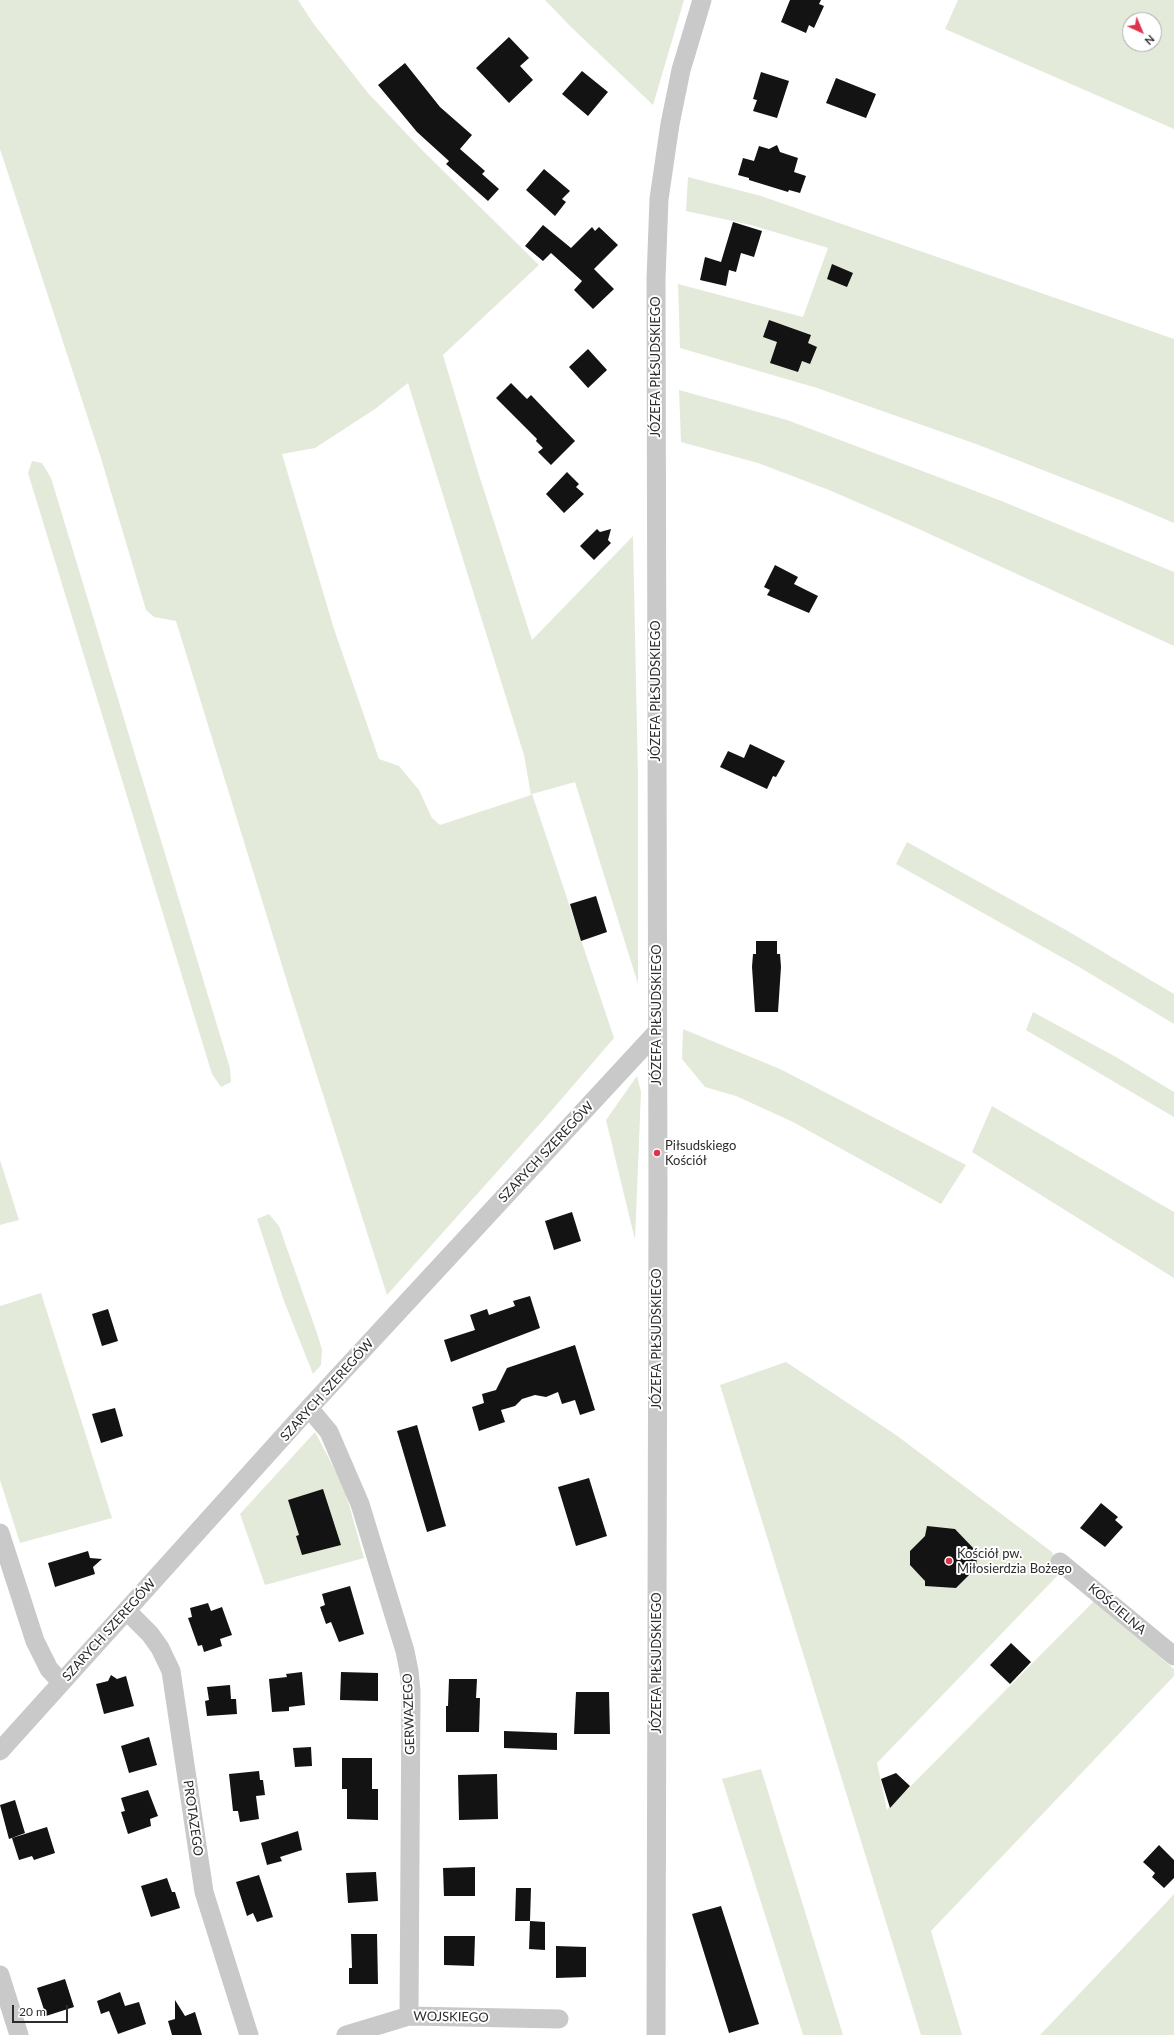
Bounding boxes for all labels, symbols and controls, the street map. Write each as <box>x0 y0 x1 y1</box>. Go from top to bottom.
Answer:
north arrow <box>1122 12 1162 52</box>
text: N <box>1142 33 1158 48</box>
street label: JÓZEFA PIŁSUDSKIEGO <box>648 296 664 438</box>
street label: JÓZEFA PIŁSUDSKIEGO <box>648 620 664 762</box>
street label: JÓZEFA PIŁSUDSKIEGO <box>649 944 665 1086</box>
street label: SZARYCH SZEREGÓW <box>495 1098 597 1206</box>
place label: Piłsudskiego Kościół <box>665 1138 736 1169</box>
marker: Piłsudskiego Kościół <box>652 1148 662 1158</box>
street label: JÓZEFA PIŁSUDSKIEGO <box>649 1268 665 1410</box>
street label: SZARYCH SZEREGÓW <box>277 1336 377 1444</box>
place label: Kościół pw. Miłosierdzia Bożego <box>957 1546 1072 1577</box>
marker: Kościół pw. Miłosierdzia Bożego <box>944 1556 954 1566</box>
street label: SZARYCH SZEREGÓW <box>59 1576 159 1684</box>
street label: KOŚCIELNA <box>1085 1580 1149 1638</box>
street label: JÓZEFA PIŁSUDSKIEGO <box>649 1592 665 1734</box>
street label: GERWAZEGO <box>400 1673 418 1755</box>
street label: PROTAZEGO <box>180 1779 206 1857</box>
scale bar <box>14 1997 70 2023</box>
text: 20 m <box>19 2004 46 2019</box>
street label: WOJSKIEGO <box>413 2009 489 2025</box>

